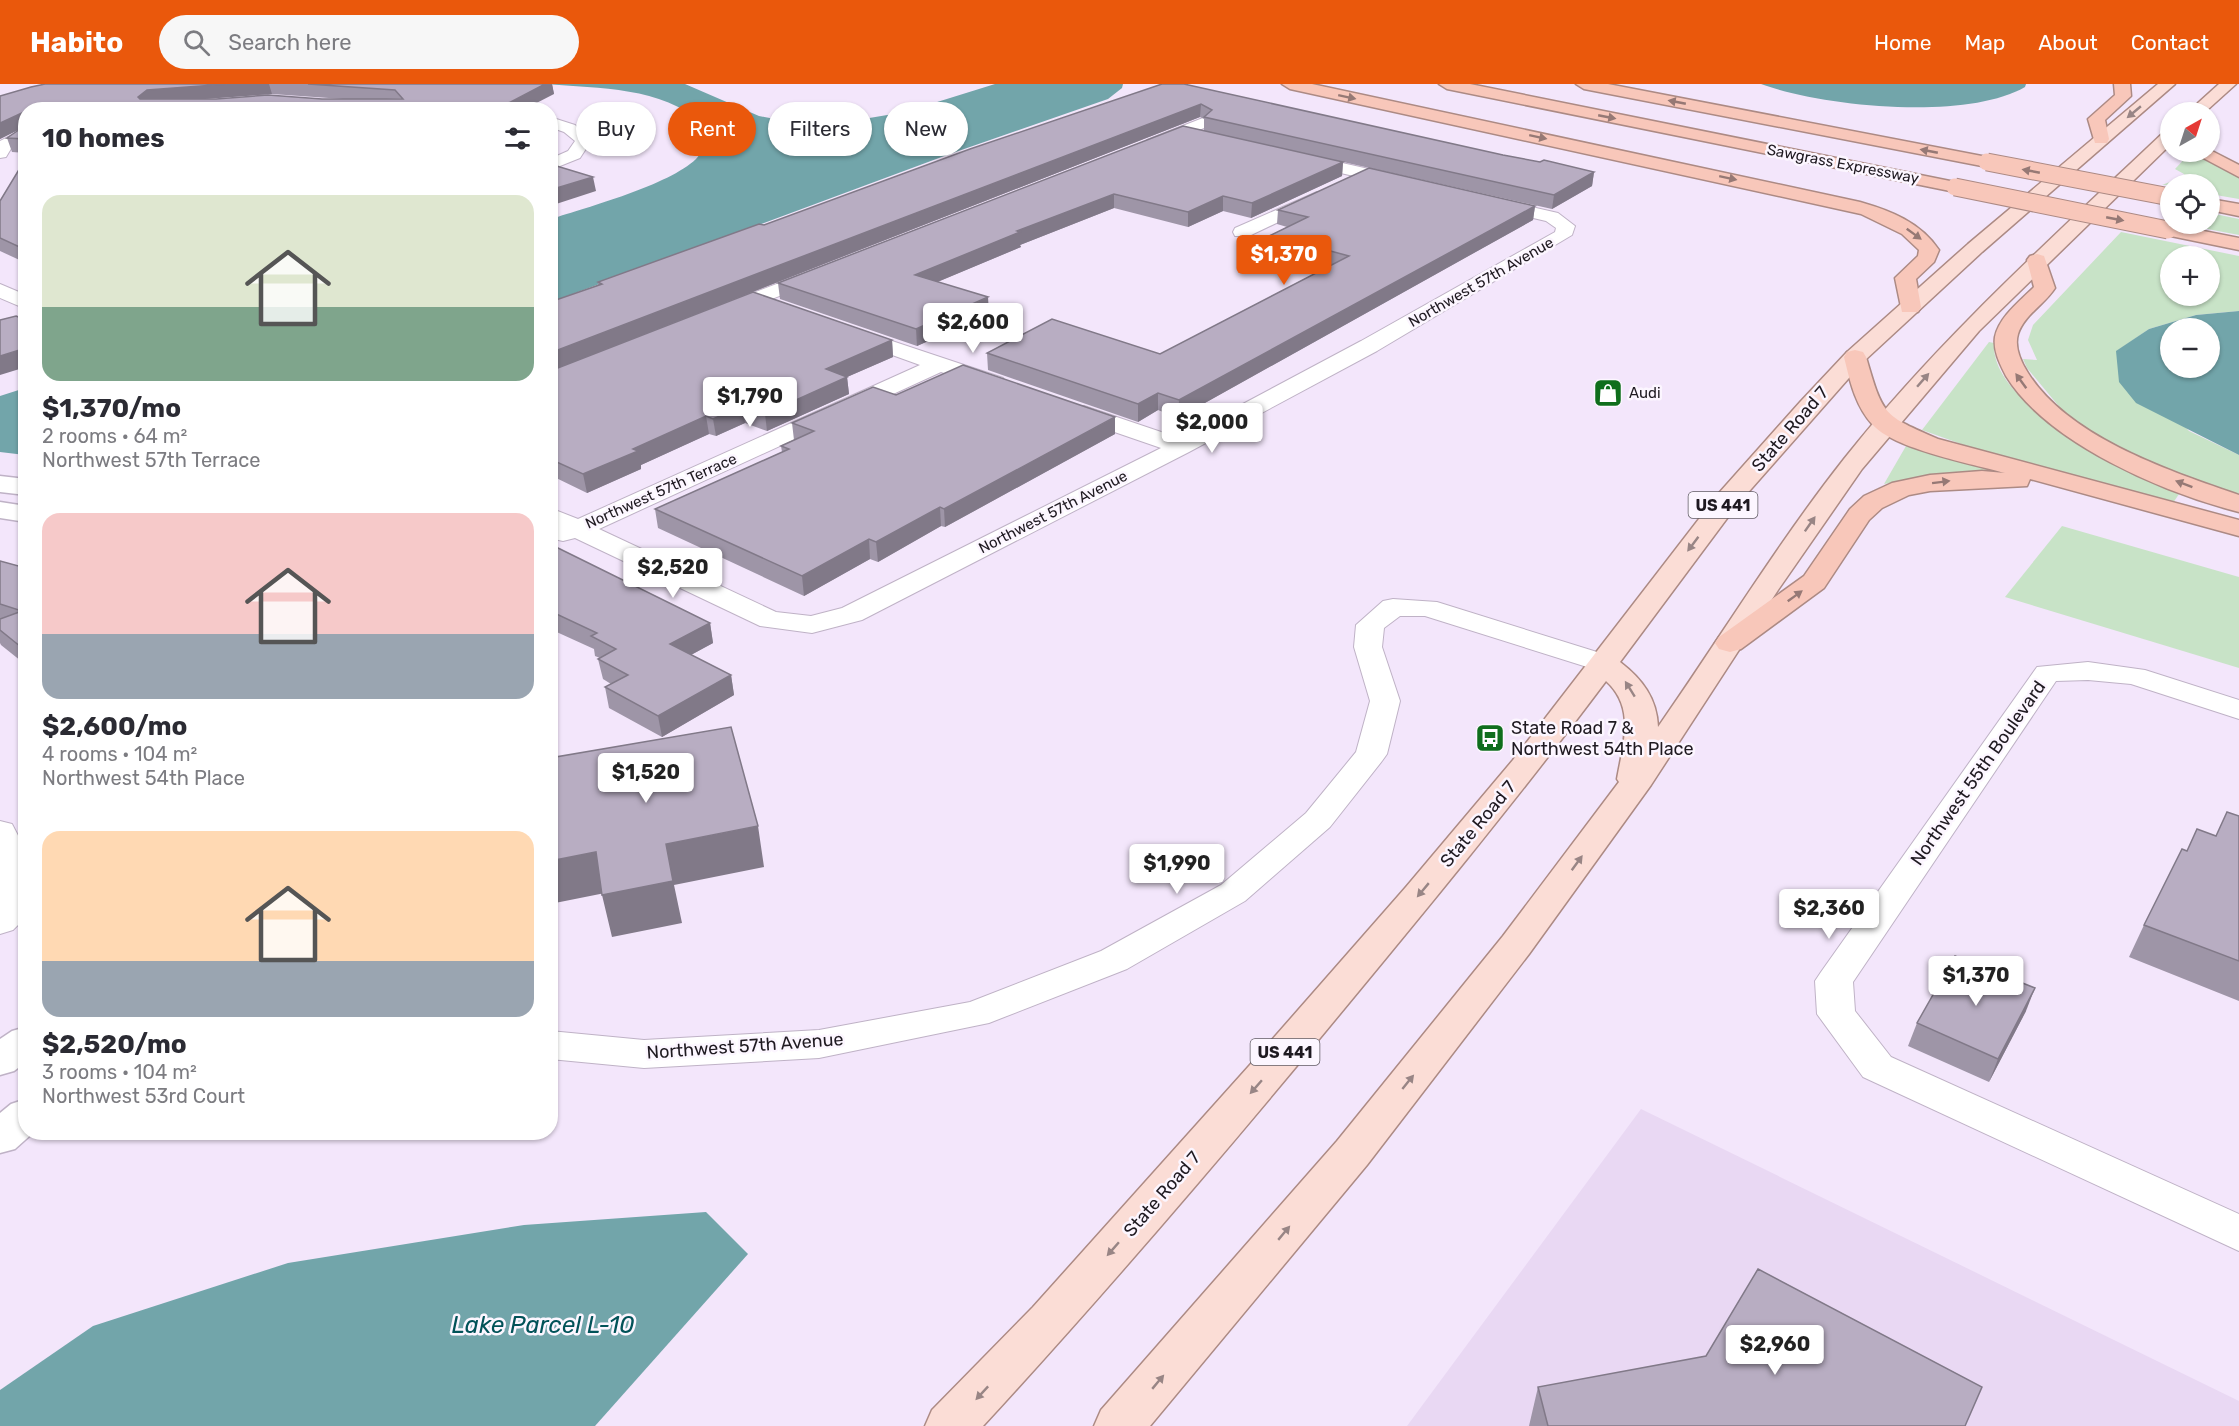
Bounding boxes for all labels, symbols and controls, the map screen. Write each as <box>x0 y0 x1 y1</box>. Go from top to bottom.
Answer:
search box <box>159 15 579 69</box>
text: Habito <box>30 26 123 59</box>
icon: search <box>180 26 213 59</box>
text: Search here <box>228 29 352 56</box>
text: Home <box>1874 30 1931 55</box>
text: Map <box>1964 30 2005 55</box>
text: About <box>2038 30 2098 55</box>
text: Contact <box>2131 30 2209 55</box>
one-way arrow <box>1338 92 1356 102</box>
one-way arrow <box>1668 97 1687 106</box>
chip: Buy <box>576 102 656 156</box>
chip: Rent <box>668 102 756 156</box>
chip: Filters <box>768 102 872 156</box>
chip: New <box>884 102 968 156</box>
north arrow <box>2160 102 2220 162</box>
map controls <box>2160 102 2220 378</box>
one-way arrow <box>2126 105 2142 118</box>
one-way arrow <box>1598 113 1617 122</box>
icon: filters <box>501 122 534 155</box>
text: 10 homes <box>42 123 165 154</box>
one-way arrow <box>1528 133 1547 143</box>
street label: Sawgrass Expressway <box>1765 140 1921 188</box>
one-way arrow <box>1920 146 1939 155</box>
one-way arrow <box>2021 166 2040 175</box>
one-way arrow <box>1719 174 1738 183</box>
button: locate <box>2160 174 2220 234</box>
one-way arrow <box>2106 215 2125 224</box>
one-way arrow <box>1905 228 1921 240</box>
street label: Northwest 57th Avenue <box>1405 233 1557 331</box>
icon: home <box>234 234 342 342</box>
pin: $1,370 <box>1235 235 1333 286</box>
text: $1,370 <box>1250 242 1318 266</box>
button: + <box>2160 246 2220 306</box>
pin: $2,600 <box>924 303 1022 354</box>
text: $2,600 <box>937 310 1009 334</box>
button: − <box>2160 318 2220 378</box>
one-way arrow <box>1916 372 1930 387</box>
one-way arrow <box>2016 374 2028 389</box>
pin: $1,790 <box>701 377 799 428</box>
shop icon: Audi <box>1592 377 1624 409</box>
street label: State Road 7 <box>1747 382 1833 476</box>
text: $1,790 <box>717 384 783 408</box>
place label: Audi <box>1629 384 1661 402</box>
text: $1,370/mo <box>42 393 181 424</box>
pin: $2,000 <box>1163 403 1261 454</box>
text: $2,000 <box>1176 410 1248 434</box>
text: 2 rooms · 64 m² <box>42 424 187 448</box>
text: Northwest 57th Terrace <box>42 448 260 472</box>
street label: Northwest 57th Terrace <box>583 449 739 533</box>
street label: Northwest 57th Avenue <box>976 467 1130 557</box>
one-way arrow <box>1931 477 1950 487</box>
one-way arrow <box>2175 479 2193 488</box>
road number: US 441 <box>1688 492 1758 518</box>
one-way arrow <box>1804 517 1816 533</box>
one-way arrow <box>1688 537 1700 552</box>
pin: $2,520 <box>624 548 722 599</box>
icon: home <box>234 552 342 660</box>
text: $2,520 <box>637 555 709 579</box>
one-way arrow <box>1786 590 1802 602</box>
street label: Northwest 55th Boulevard <box>1906 676 2050 870</box>
one-way arrow <box>1625 681 1636 697</box>
text: $2,600/mo <box>42 711 187 742</box>
place label: State Road 7 & Northwest 54th Place <box>1511 717 1694 760</box>
bus stop icon: State Road 7 & Northwest 54th Place <box>1474 722 1506 754</box>
text: 4 rooms · 104 m² <box>42 742 197 766</box>
pin: $1,520 <box>597 753 695 804</box>
text: $1,520 <box>612 760 680 784</box>
text: Northwest 54th Place <box>42 766 245 790</box>
street label: State Road 7 <box>1436 776 1520 872</box>
pin: $1,990 <box>1128 844 1226 895</box>
text: $1,990 <box>1143 851 1211 875</box>
one-way arrow <box>1570 855 1582 870</box>
icon: home <box>234 870 342 978</box>
one-way arrow <box>1417 882 1430 897</box>
pin: $2,360 <box>1780 889 1878 940</box>
text: $2,360 <box>1793 896 1865 920</box>
pin: $1,370 <box>1927 956 2025 1007</box>
text: $1,370 <box>1942 963 2010 987</box>
street label: Northwest 57th Avenue <box>646 1028 844 1064</box>
text: $2,520/mo <box>42 1029 187 1060</box>
road number: US 441 <box>1250 1039 1320 1065</box>
text: 3 rooms · 104 m² <box>42 1060 197 1084</box>
one-way arrow <box>1401 1075 1413 1090</box>
one-way arrow <box>1249 1079 1263 1094</box>
text: Northwest 53rd Court <box>42 1084 245 1108</box>
street label: State Road 7 <box>1119 1147 1205 1241</box>
one-way arrow <box>1277 1226 1290 1241</box>
one-way arrow <box>1106 1241 1120 1256</box>
water label: Lake Parcel L-10 <box>452 1311 634 1339</box>
pin: $2,960 <box>1726 1325 1824 1376</box>
text: $2,960 <box>1740 1332 1810 1356</box>
one-way arrow <box>1151 1374 1164 1390</box>
one-way arrow <box>975 1385 989 1400</box>

